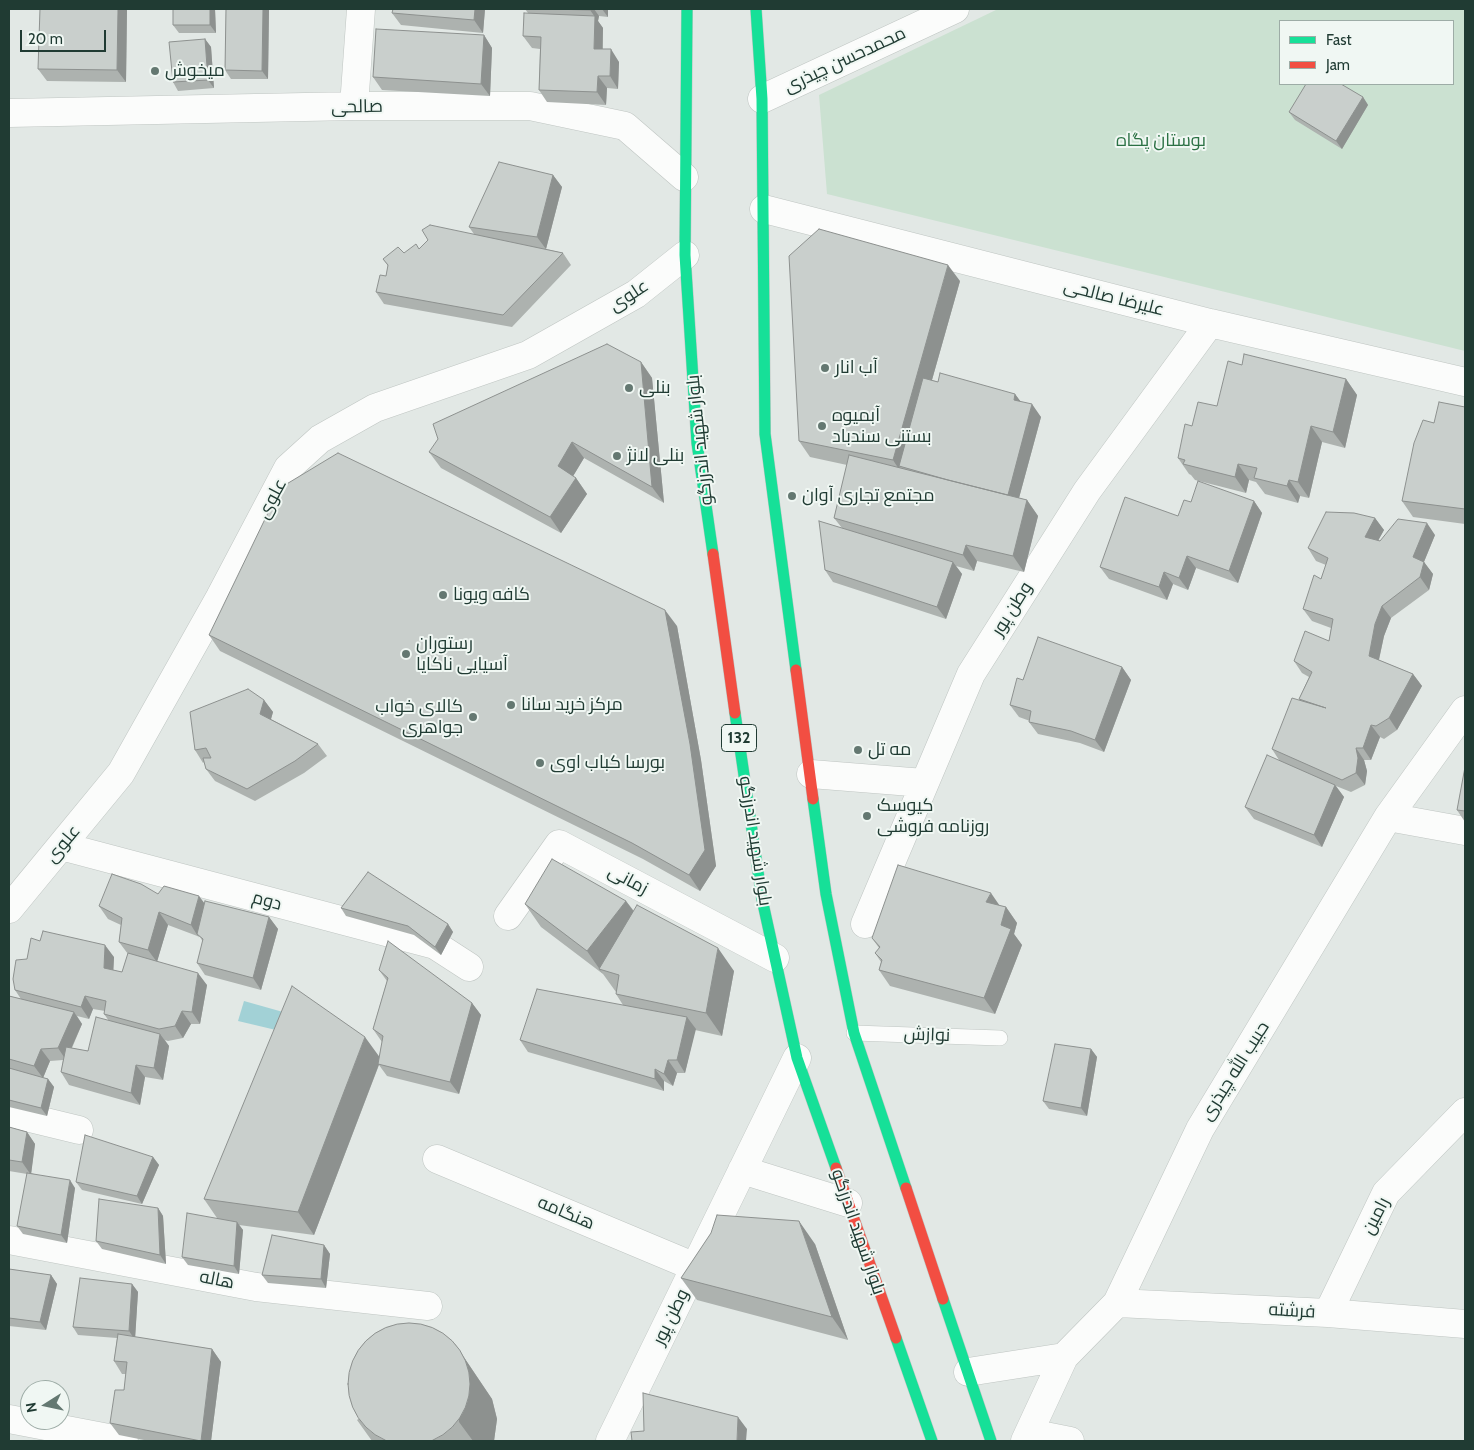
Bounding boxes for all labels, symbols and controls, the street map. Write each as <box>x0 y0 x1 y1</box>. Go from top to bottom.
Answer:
scale bar <box>22 20 109 52</box>
legend <box>1279 20 1454 85</box>
street label: محمدحسن چیذری <box>781 22 909 98</box>
text: 20 m <box>28 30 63 48</box>
text: Fast <box>1326 31 1351 49</box>
text: Jam <box>1326 56 1350 74</box>
place label: میخوش <box>165 60 225 82</box>
marker: میخوش <box>149 65 161 77</box>
street label: صالحی <box>331 96 383 118</box>
park label: بوستان پگاه <box>1116 130 1206 152</box>
street label: علوی <box>605 275 653 317</box>
street label: علیرضا صالحی <box>1062 275 1166 321</box>
place label: آب انار <box>835 357 878 379</box>
marker: آب انار <box>819 362 831 374</box>
street label: بلوار شهید اندرزگو <box>682 374 718 506</box>
place label: بنلی <box>639 377 671 399</box>
marker: بنلی <box>623 382 635 394</box>
place label: آبمیوه بستنی سندباد <box>832 405 931 448</box>
marker: آبمیوه بستنی سندباد <box>816 420 828 432</box>
place label: بنلی لانژ <box>627 445 684 467</box>
marker: بنلی لانژ <box>611 450 623 462</box>
street label: علوی <box>252 475 292 523</box>
place label: مجتمع تجاری آوان <box>802 485 935 507</box>
marker: مجتمع تجاری آوان <box>786 490 798 502</box>
street label: وطن پور <box>987 578 1037 640</box>
place label: کافه ویونا <box>453 584 530 606</box>
marker: کافه ویونا <box>437 589 449 601</box>
place label: رستوران آسیایی ناکایا <box>416 633 508 676</box>
marker: رستوران آسیایی ناکایا <box>400 648 412 660</box>
place label: مرکز خرید سانا <box>521 694 623 716</box>
place label: کالای خواب جواهری <box>375 696 463 739</box>
marker: مرکز خرید سانا <box>505 699 517 711</box>
marker: کالای خواب جواهری <box>467 711 479 723</box>
road number: 132 <box>722 724 756 751</box>
place label: مه تل <box>868 739 911 761</box>
marker: مه تل <box>852 744 864 756</box>
place label: بورسا کباب اوی <box>550 752 665 774</box>
marker: بورسا کباب اوی <box>534 757 546 769</box>
street label: بلوار شهید اندرزگو <box>734 774 776 908</box>
place label: کیوسک روزنامه فروشی <box>877 795 989 838</box>
marker: کیوسک روزنامه فروشی <box>861 810 873 822</box>
street label: علوی <box>41 821 85 867</box>
street label: زمانی <box>604 861 652 899</box>
street label: دوم <box>250 887 284 915</box>
street label: حبیب الله چیذری <box>1196 1017 1274 1125</box>
street label: نوازش <box>903 1023 951 1047</box>
street label: بلوار شهید اندرزگو <box>826 1166 890 1298</box>
street label: هنگامه <box>534 1191 598 1235</box>
street label: رامین <box>1358 1194 1394 1238</box>
street label: هاله <box>198 1266 236 1294</box>
street label: وطن پور <box>648 1285 694 1349</box>
street label: فرشته <box>1268 1299 1316 1323</box>
north arrow <box>20 1380 70 1430</box>
text: N <box>21 1401 41 1414</box>

